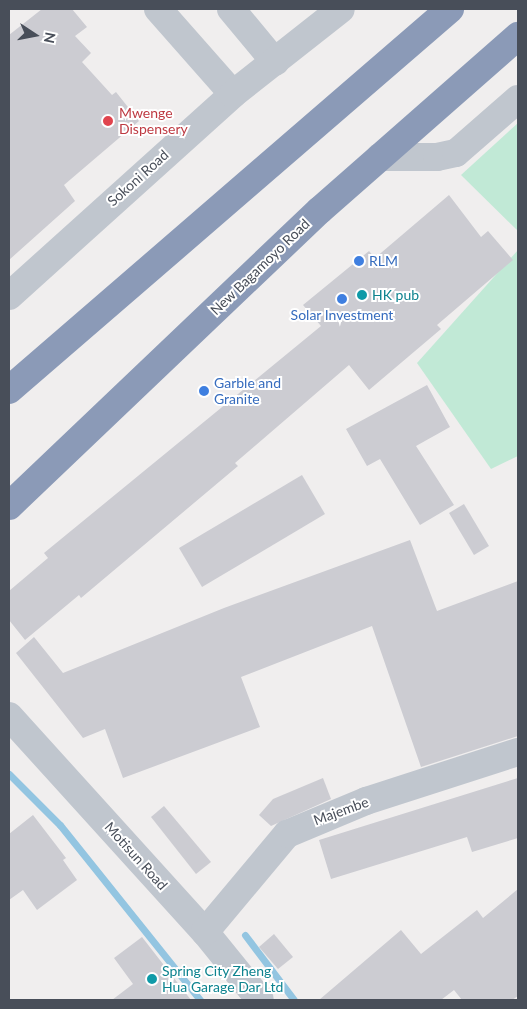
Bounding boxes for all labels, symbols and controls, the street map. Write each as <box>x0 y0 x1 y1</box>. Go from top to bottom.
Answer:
north arrow <box>10 10 60 60</box>
text: N <box>41 31 60 45</box>
place label: Mwenge Dispensery <box>119 105 188 138</box>
marker: Mwenge Dispensery <box>101 114 115 128</box>
street label: Sokoni Road <box>104 146 172 210</box>
street label: New Bagamoyo Road <box>207 215 313 319</box>
place label: RLM <box>369 253 398 269</box>
marker: RLM <box>353 255 365 267</box>
place label: HK pub <box>372 287 419 303</box>
marker: HK pub <box>356 289 368 301</box>
marker: Solar Investment <box>336 293 348 305</box>
place label: Solar Investment <box>290 307 394 323</box>
place label: Garble and Granite <box>214 375 281 408</box>
marker: Garble and Granite <box>198 385 210 397</box>
street label: Majembe <box>311 793 371 829</box>
street label: Motisun Road <box>101 819 171 893</box>
place label: Spring City Zheng Hua Garage Dar Ltd <box>162 963 284 996</box>
marker: Spring City Zheng Hua Garage Dar Ltd <box>146 973 158 985</box>

